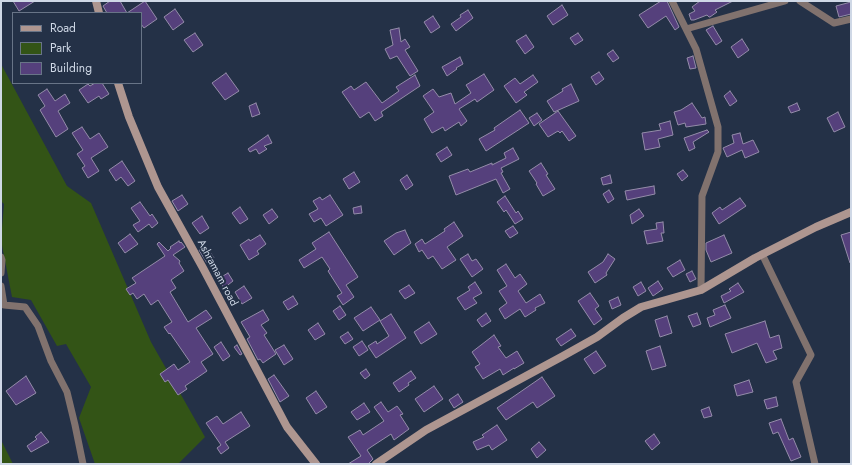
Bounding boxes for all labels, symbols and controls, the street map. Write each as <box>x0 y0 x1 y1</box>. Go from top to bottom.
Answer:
legend <box>12 12 142 84</box>
text: Road <box>50 19 76 37</box>
text: Park <box>50 39 71 57</box>
text: Building <box>50 59 92 77</box>
street label: Ashramam road <box>194 237 240 309</box>

